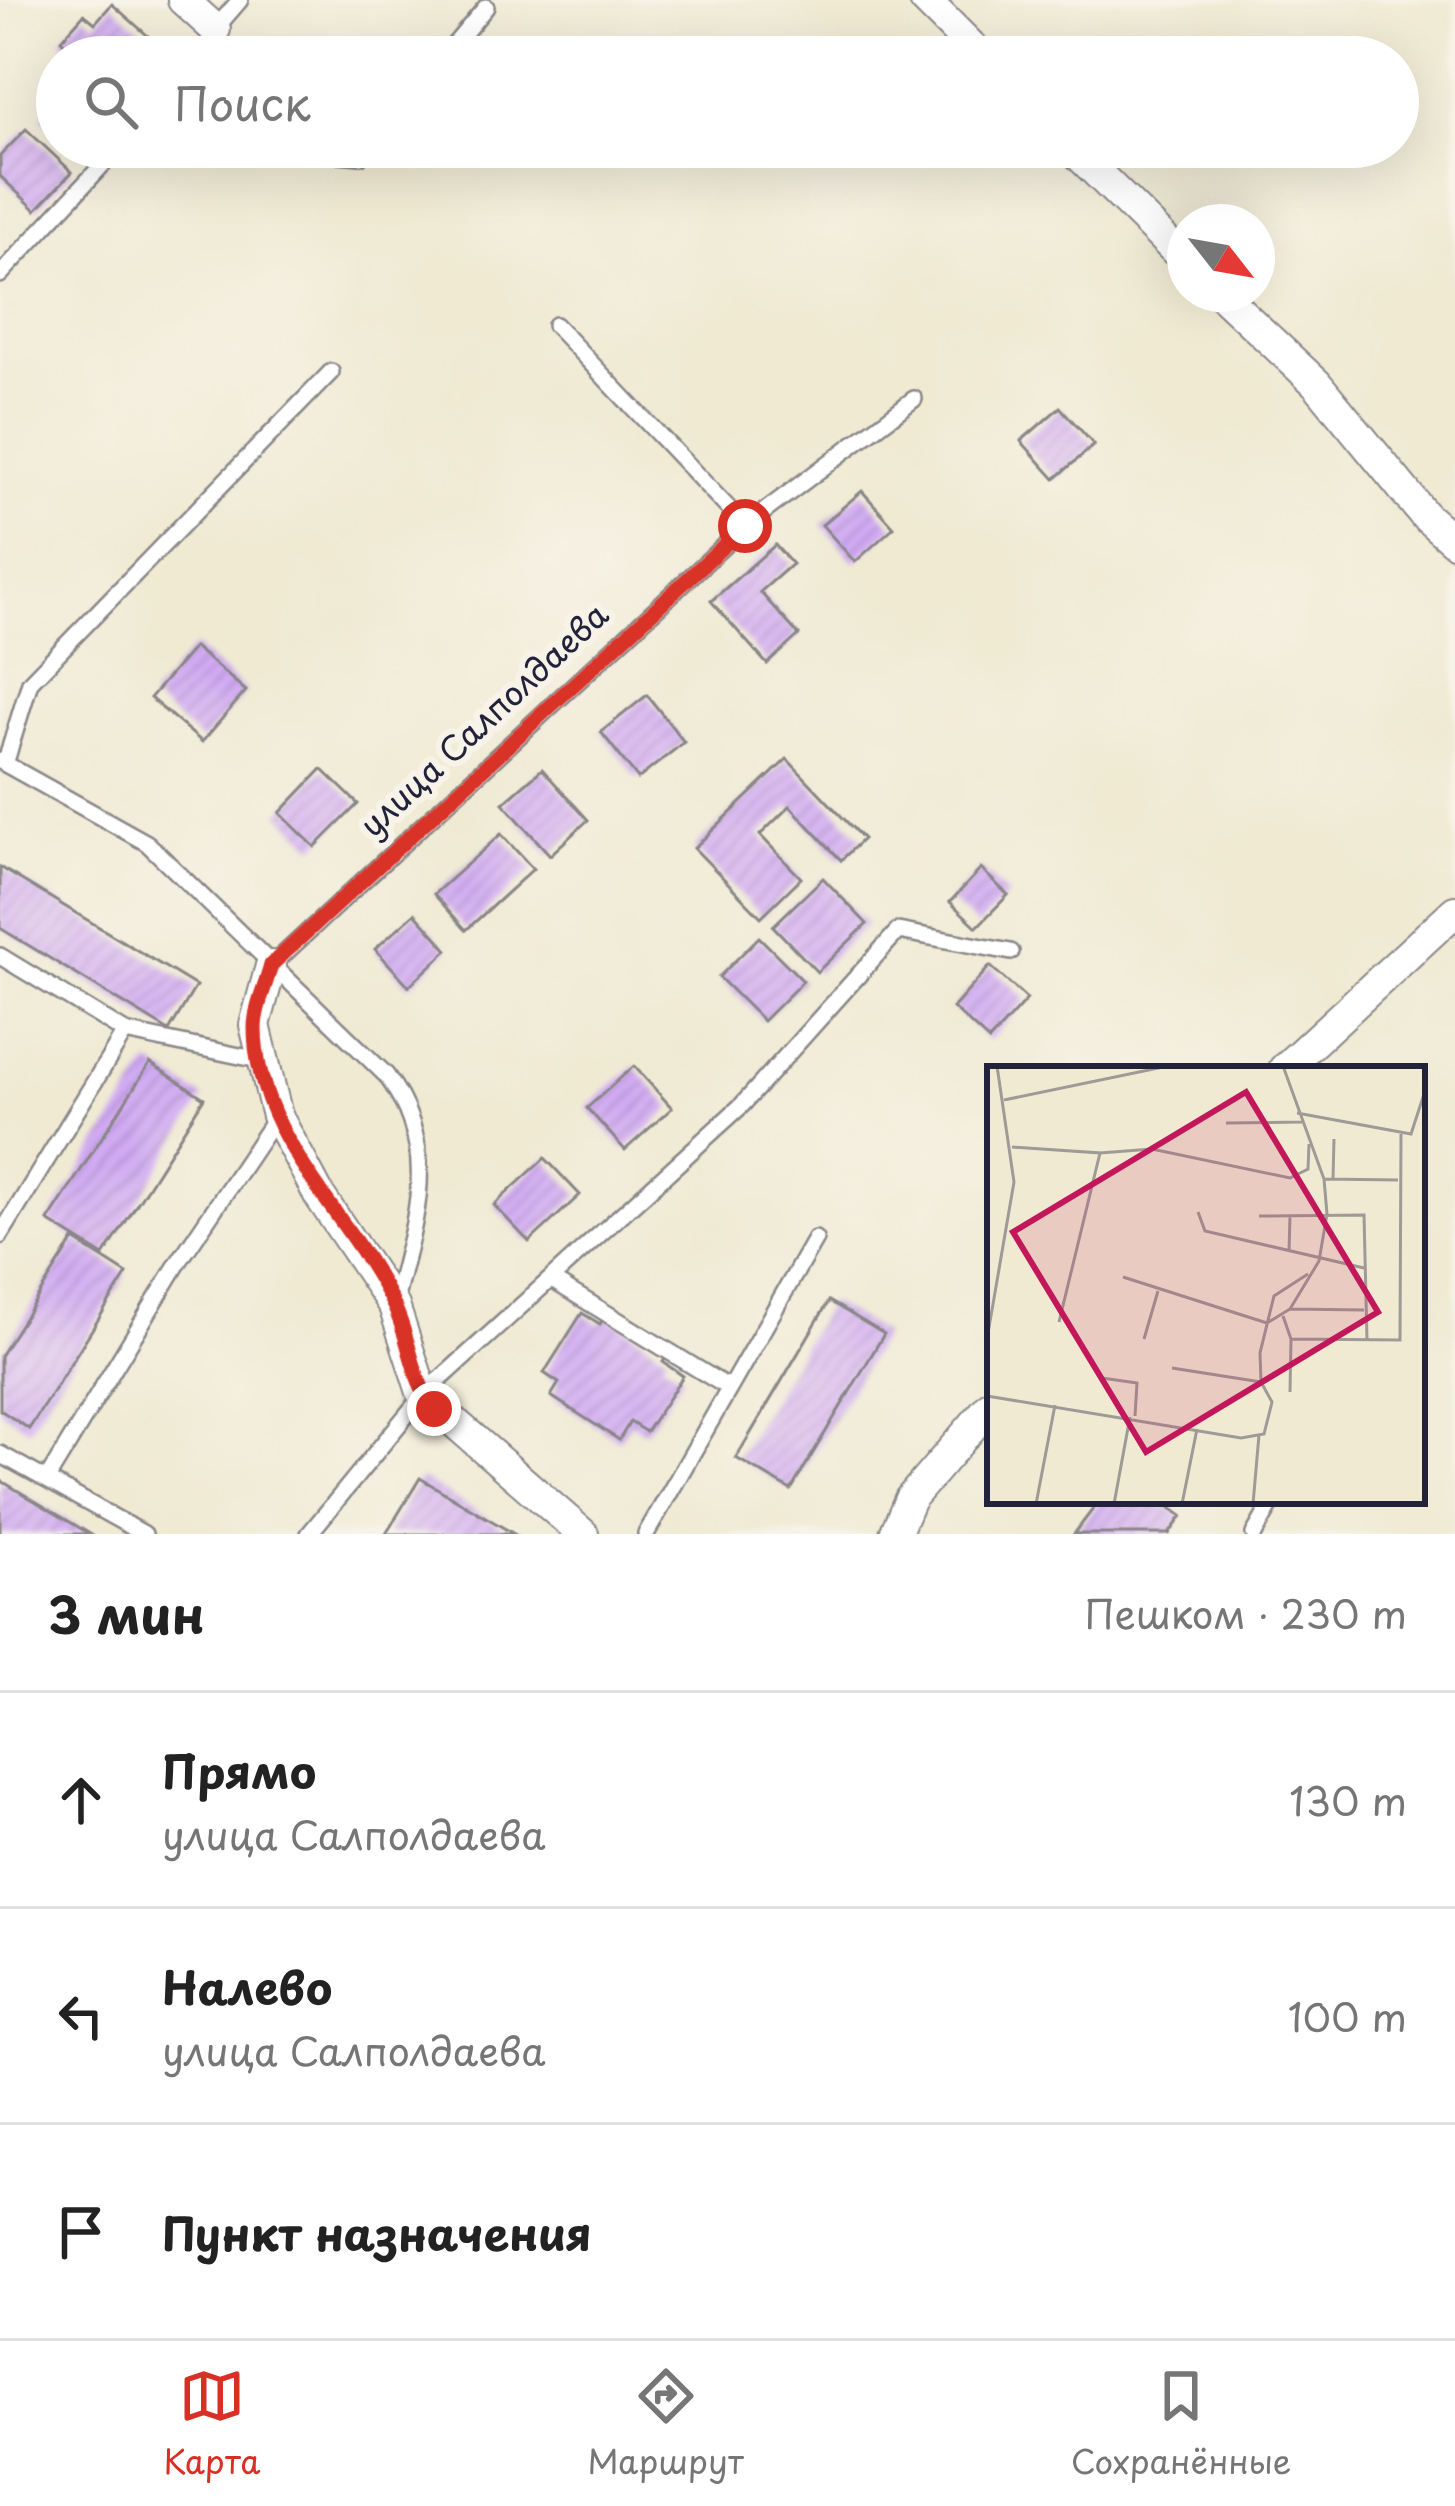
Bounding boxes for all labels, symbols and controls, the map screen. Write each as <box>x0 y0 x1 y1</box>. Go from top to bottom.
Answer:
search box <box>36 36 1419 168</box>
text: Поиск <box>174 68 311 136</box>
icon: search <box>78 69 144 135</box>
north arrow <box>1167 204 1275 312</box>
route start <box>718 499 772 553</box>
street label: улица Салполдаева <box>347 589 619 848</box>
inset map <box>987 1066 1425 1504</box>
route end <box>407 1382 461 1436</box>
text: 3 мин <box>48 1574 205 1651</box>
text: Пешком · 230 m <box>1084 1583 1407 1642</box>
text: Прямо <box>162 1736 316 1804</box>
icon: ahead <box>48 1767 114 1833</box>
text: 130 m <box>1289 1770 1407 1829</box>
text: улица Салполдаева <box>162 1804 546 1863</box>
text: Налево <box>162 1952 332 2020</box>
icon: left <box>48 1983 114 2049</box>
text: 100 m <box>1288 1986 1407 2045</box>
text: улица Салполдаева <box>162 2020 546 2079</box>
text: Пункт назначения <box>162 2198 592 2266</box>
icon: arrive <box>48 2199 114 2265</box>
tab: Карта <box>164 2363 260 2485</box>
tab: Маршрут <box>588 2363 744 2485</box>
tab: Сохранённые <box>1071 2363 1291 2485</box>

